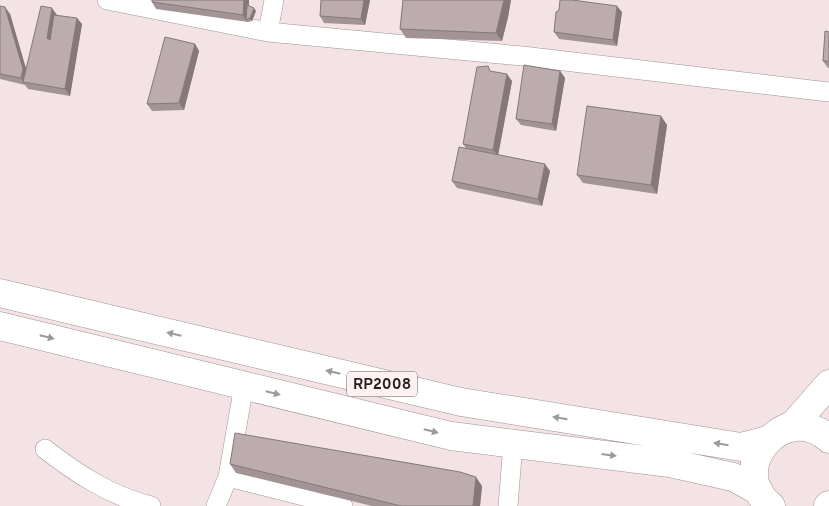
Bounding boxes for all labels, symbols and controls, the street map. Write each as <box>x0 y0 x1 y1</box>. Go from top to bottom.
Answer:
one-way arrow <box>167 330 182 338</box>
one-way arrow <box>40 334 55 342</box>
one-way arrow <box>325 368 340 376</box>
road number: RP2008 <box>347 372 417 396</box>
one-way arrow <box>266 389 281 397</box>
one-way arrow <box>552 414 568 422</box>
one-way arrow <box>424 427 439 435</box>
one-way arrow <box>712 440 728 448</box>
one-way arrow <box>602 451 618 459</box>

